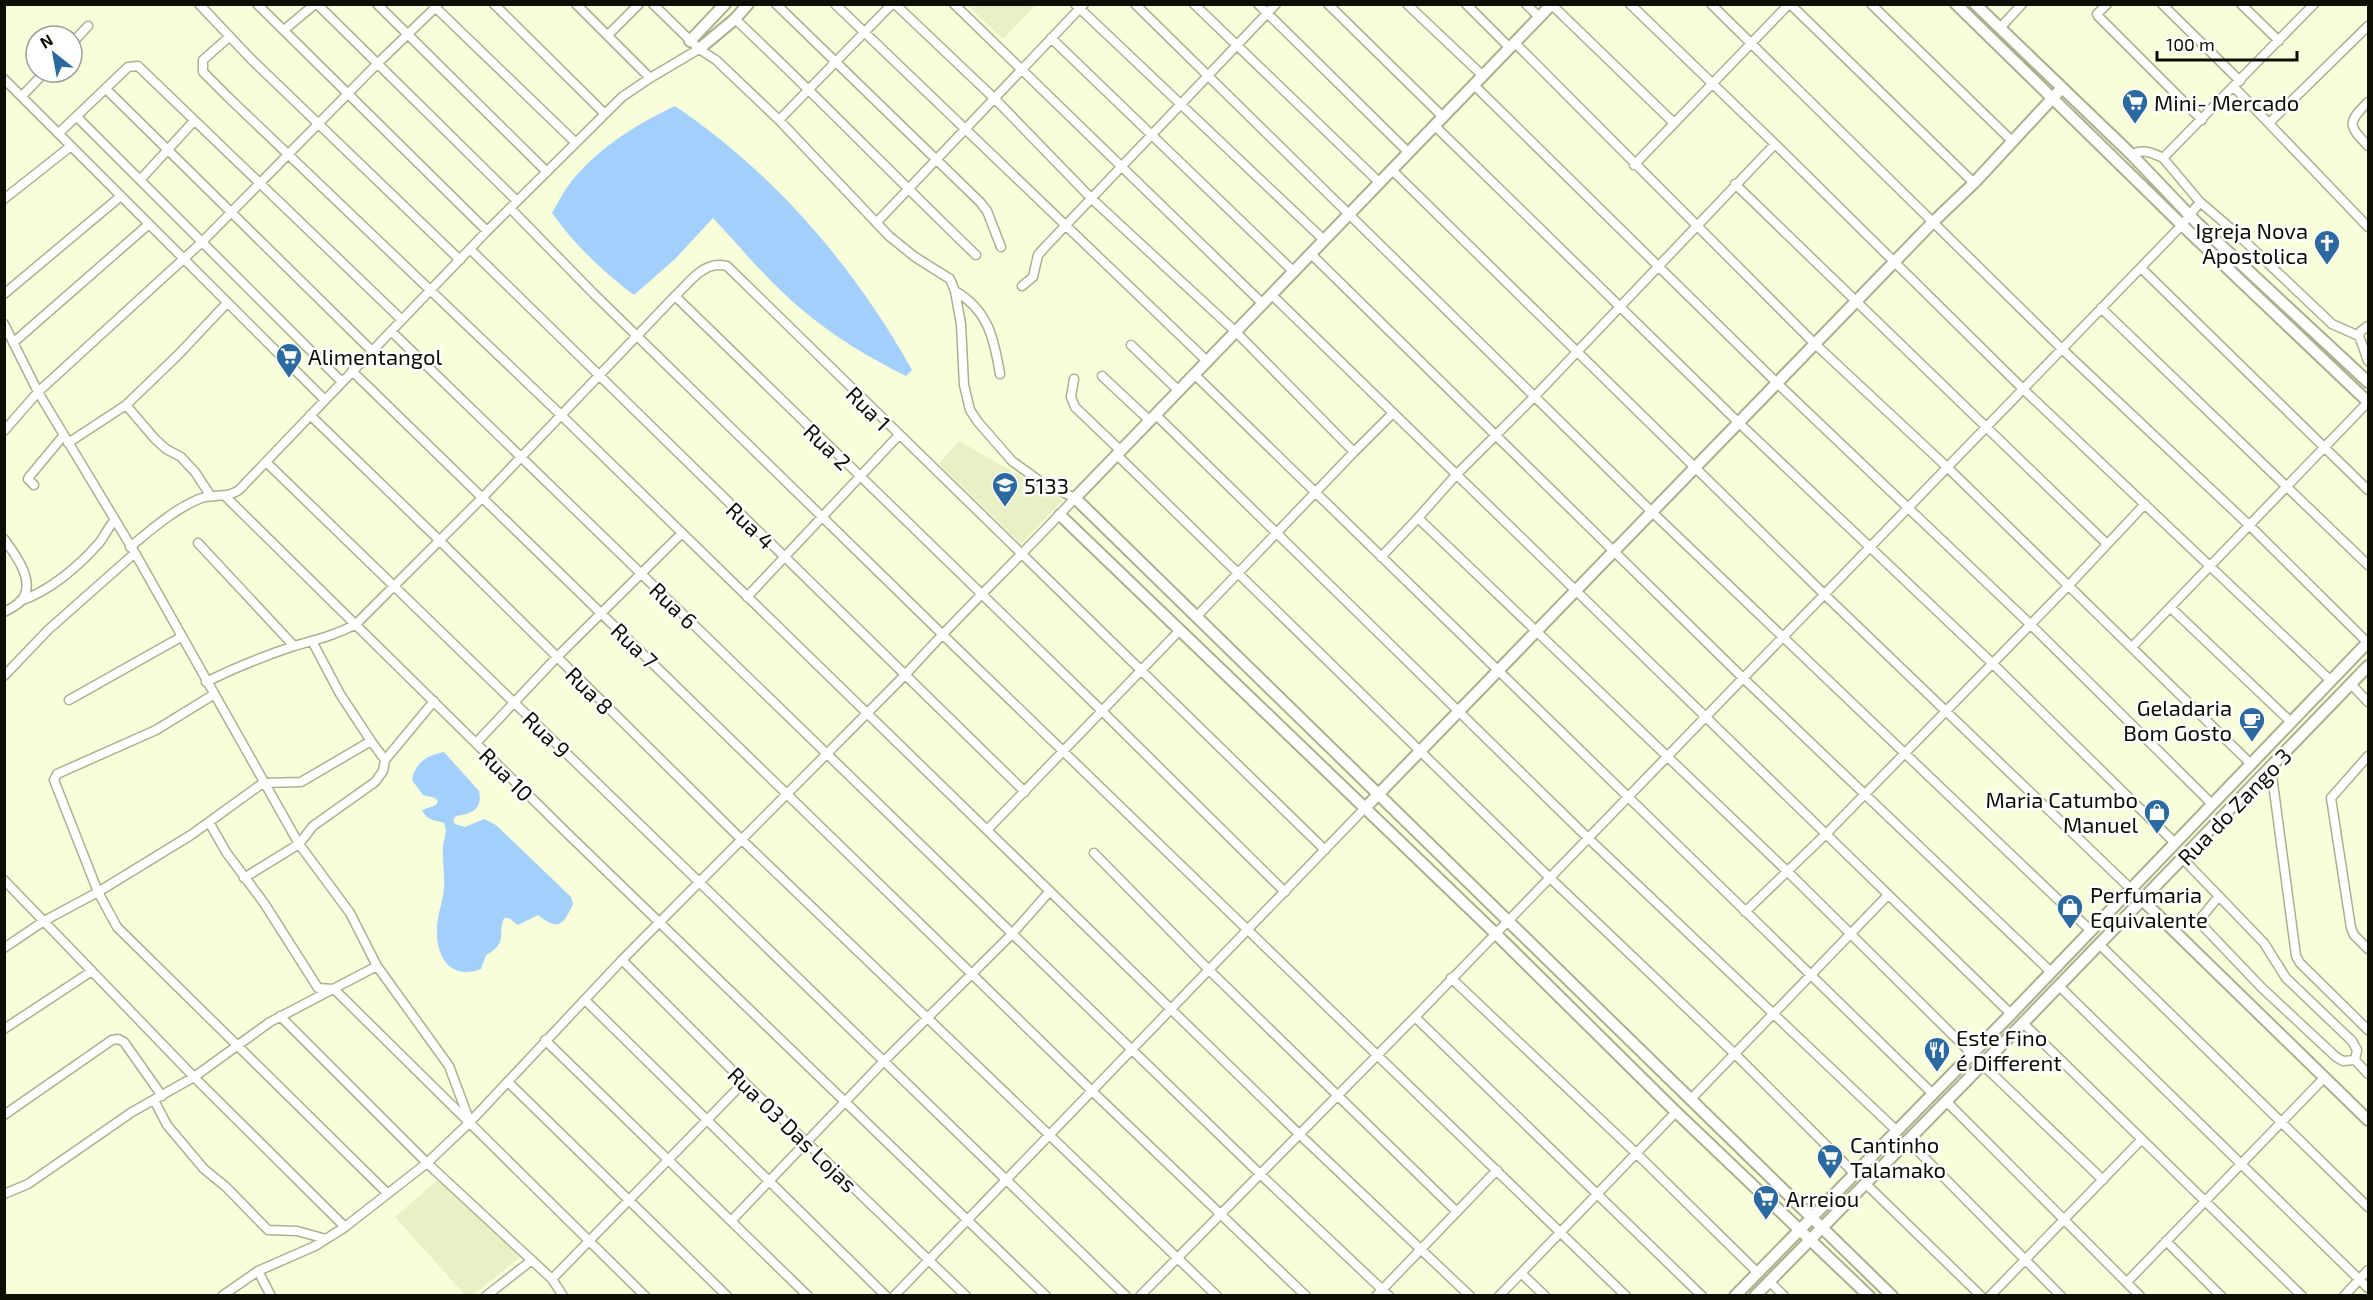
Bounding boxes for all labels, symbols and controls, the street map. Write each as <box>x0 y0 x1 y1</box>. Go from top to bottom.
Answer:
north arrow <box>24 24 84 84</box>
scale bar <box>2157 24 2296 62</box>
text: N <box>36 30 56 52</box>
text: 100 m <box>2166 33 2215 55</box>
supermarket icon: Mini- Mercado <box>2120 87 2150 125</box>
place label: Mini- Mercado <box>2154 89 2299 115</box>
place label: Igreja Nova Apostolica <box>2196 217 2308 268</box>
church icon: Igreja Nova Apostolica <box>2312 228 2342 266</box>
supermarket icon: Alimentangol <box>274 341 304 379</box>
place label: Alimentangol <box>308 343 442 369</box>
street label: Rua 1 <box>841 380 897 436</box>
street label: Rua 2 <box>799 417 857 475</box>
school or university icon: 5133 <box>990 470 1020 508</box>
place label: 5133 <box>1024 472 1069 498</box>
street label: Rua 4 <box>722 496 780 554</box>
street label: Rua 6 <box>645 576 703 634</box>
street label: Rua 7 <box>606 617 664 673</box>
street label: Rua 8 <box>561 661 619 719</box>
place label: Geladaria Bom Gosto <box>2123 694 2232 745</box>
street label: Rua 9 <box>518 705 576 763</box>
cafe icon: Geladaria Bom Gosto <box>2237 705 2267 743</box>
street label: Rua 10 <box>475 742 539 806</box>
street label: Rua do Zango 3 <box>2172 742 2296 870</box>
place label: Maria Catumbo Manuel <box>1986 786 2138 837</box>
shop icon: Maria Catumbo Manuel <box>2142 797 2172 835</box>
place label: Perfumaria Equivalente <box>2090 881 2208 932</box>
shop icon: Perfumaria Equivalente <box>2055 892 2085 930</box>
place label: Este Fino é Different <box>1956 1024 2062 1075</box>
restaurant icon: Este Fino é Different <box>1922 1035 1952 1073</box>
street label: Rua 03 Das Lojas <box>723 1061 863 1198</box>
place label: Cantinho Talamako <box>1850 1131 1946 1182</box>
supermarket icon: Cantinho Talamako <box>1815 1142 1845 1180</box>
supermarket icon: Arreiou <box>1751 1183 1781 1221</box>
place label: Arreiou <box>1786 1185 1859 1211</box>

